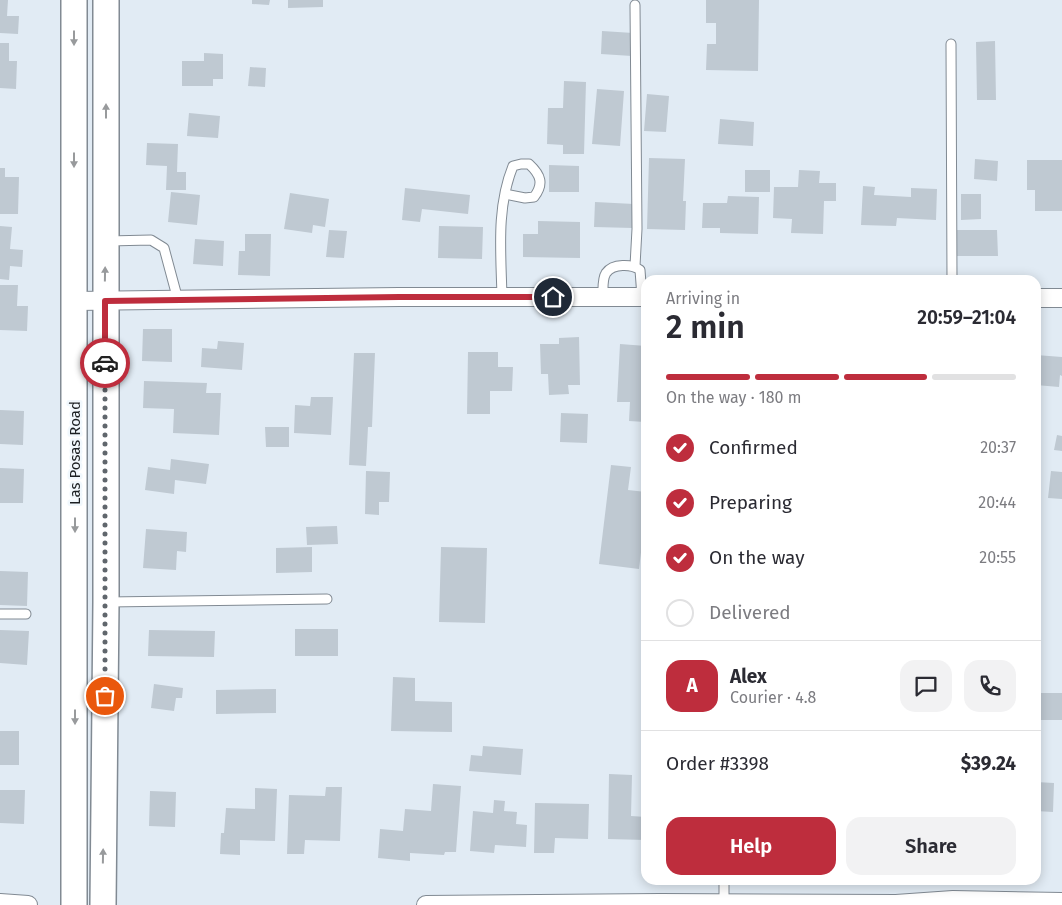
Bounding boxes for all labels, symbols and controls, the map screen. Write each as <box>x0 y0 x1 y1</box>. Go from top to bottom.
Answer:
one-way arrow <box>70 31 78 47</box>
one-way arrow <box>102 103 110 119</box>
one-way arrow <box>70 153 78 169</box>
one-way arrow <box>101 266 109 282</box>
pin <box>532 276 574 318</box>
icon: home <box>539 283 567 311</box>
text: Arriving in <box>666 289 740 308</box>
text: 20:59–21:04 <box>917 306 1016 329</box>
text: 2 min <box>666 308 745 346</box>
courier <box>80 338 130 388</box>
icon: car <box>91 349 119 377</box>
text: On the way · 180 m <box>666 388 801 407</box>
street label: Las Posas Road <box>66 401 84 505</box>
icon: check <box>666 434 694 462</box>
text: Confirmed <box>709 436 798 459</box>
text: 20:37 <box>980 438 1016 457</box>
icon: check <box>666 489 694 517</box>
text: Preparing <box>709 491 792 514</box>
text: 20:44 <box>978 493 1016 512</box>
one-way arrow <box>71 517 79 533</box>
icon: check <box>666 544 694 572</box>
text: On the way <box>709 546 805 569</box>
text: 20:55 <box>979 548 1016 567</box>
text: Delivered <box>709 601 791 624</box>
button: chat <box>900 660 952 712</box>
button: phone <box>964 660 1016 712</box>
text: Alex <box>730 665 767 688</box>
text: A <box>686 674 698 697</box>
pin <box>84 675 126 717</box>
icon: bag <box>91 682 119 710</box>
text: Courier · 4.8 <box>730 688 816 707</box>
one-way arrow <box>71 709 79 725</box>
text: Order #3398 <box>666 752 769 775</box>
text: $39.24 <box>961 752 1016 775</box>
button: Help <box>666 817 836 875</box>
button: Share <box>846 817 1016 875</box>
one-way arrow <box>99 848 107 864</box>

